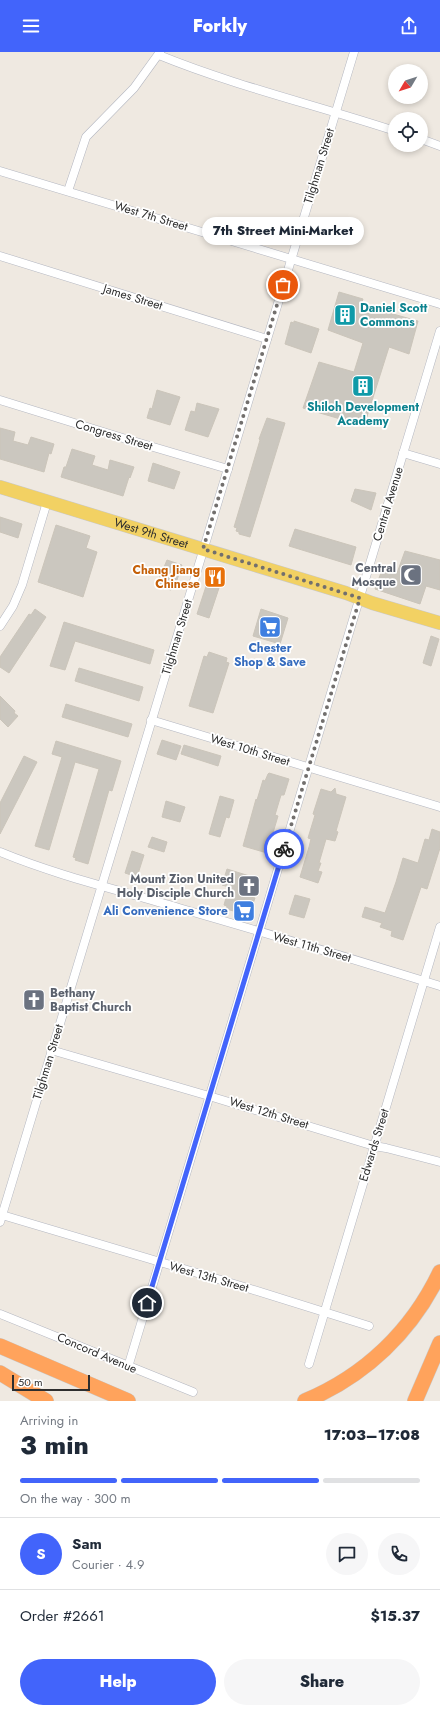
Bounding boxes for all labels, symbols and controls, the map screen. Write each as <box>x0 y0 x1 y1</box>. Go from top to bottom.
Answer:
text: Forkly <box>193 13 247 39</box>
icon: menu <box>20 15 42 37</box>
icon: share <box>398 15 420 37</box>
north arrow <box>388 64 428 104</box>
map controls <box>388 64 428 152</box>
button: locate <box>388 112 428 152</box>
street label: Tilghman Street <box>299 126 339 206</box>
street label: West 7th Street <box>112 196 190 236</box>
callout: 7th Street Mini-Market <box>202 217 364 245</box>
text: 7th Street Mini-Market <box>213 221 353 240</box>
pin <box>266 268 300 302</box>
icon: bag <box>272 274 294 296</box>
street label: James Street <box>99 279 165 315</box>
place label: Daniel Scott Commons <box>360 299 428 331</box>
building icon: Daniel Scott Commons <box>332 302 358 328</box>
building icon: Shiloh Development Academy <box>350 373 376 399</box>
place label: Shiloh Development Academy <box>307 398 419 430</box>
street label: Congress Street <box>73 415 155 455</box>
street label: Central Avenue <box>368 464 408 544</box>
street label: West 9th Street <box>112 513 191 553</box>
place label: Central Mosque <box>352 559 396 591</box>
place label: Chang Jiang Chinese <box>133 561 200 593</box>
mosque icon: Central Mosque <box>398 562 424 588</box>
restaurant icon: Chang Jiang Chinese <box>202 564 228 590</box>
street label: Tilghman Street <box>157 597 197 677</box>
supermarket icon: Chester Shop & Save <box>257 614 283 640</box>
place label: Chester Shop & Save <box>234 639 306 671</box>
street label: West 10th Street <box>208 729 292 771</box>
courier <box>264 829 304 869</box>
icon: bike <box>273 838 295 860</box>
place label: Mount Zion United Holy Disciple Church <box>117 870 234 902</box>
church icon: Mount Zion United Holy Disciple Church <box>236 873 262 899</box>
supermarket icon: Ali Convenience Store <box>231 898 257 924</box>
place label: Ali Convenience Store <box>102 902 228 920</box>
street label: West 11th Street <box>271 927 353 967</box>
place label: Bethany Baptist Church <box>50 984 132 1016</box>
church icon: Bethany Baptist Church <box>21 987 47 1013</box>
street label: Tilghman Street <box>28 1022 68 1102</box>
street label: West 12th Street <box>227 1092 311 1134</box>
street label: Edwards Street <box>354 1106 394 1184</box>
street label: West 13th Street <box>167 1257 251 1297</box>
pin <box>130 1286 164 1320</box>
icon: home <box>136 1292 158 1314</box>
street label: Concord Avenue <box>54 1328 140 1378</box>
scale bar <box>12 1373 90 1392</box>
text: 50 m <box>18 1374 43 1390</box>
text: Arriving in <box>20 1411 78 1430</box>
text: 17:03–17:08 <box>324 1424 420 1446</box>
text: 3 min <box>20 1426 89 1464</box>
text: On the way · 300 m <box>20 1489 131 1508</box>
text: Sam <box>72 1533 102 1555</box>
button: chat <box>326 1533 368 1575</box>
button: phone <box>378 1533 420 1575</box>
text: S <box>36 1543 46 1565</box>
text: Courier · 4.9 <box>72 1555 145 1574</box>
text: Order #2661 <box>20 1605 105 1627</box>
text: $15.37 <box>370 1605 420 1627</box>
button: Help <box>20 1659 216 1705</box>
button: Share <box>224 1659 420 1705</box>

